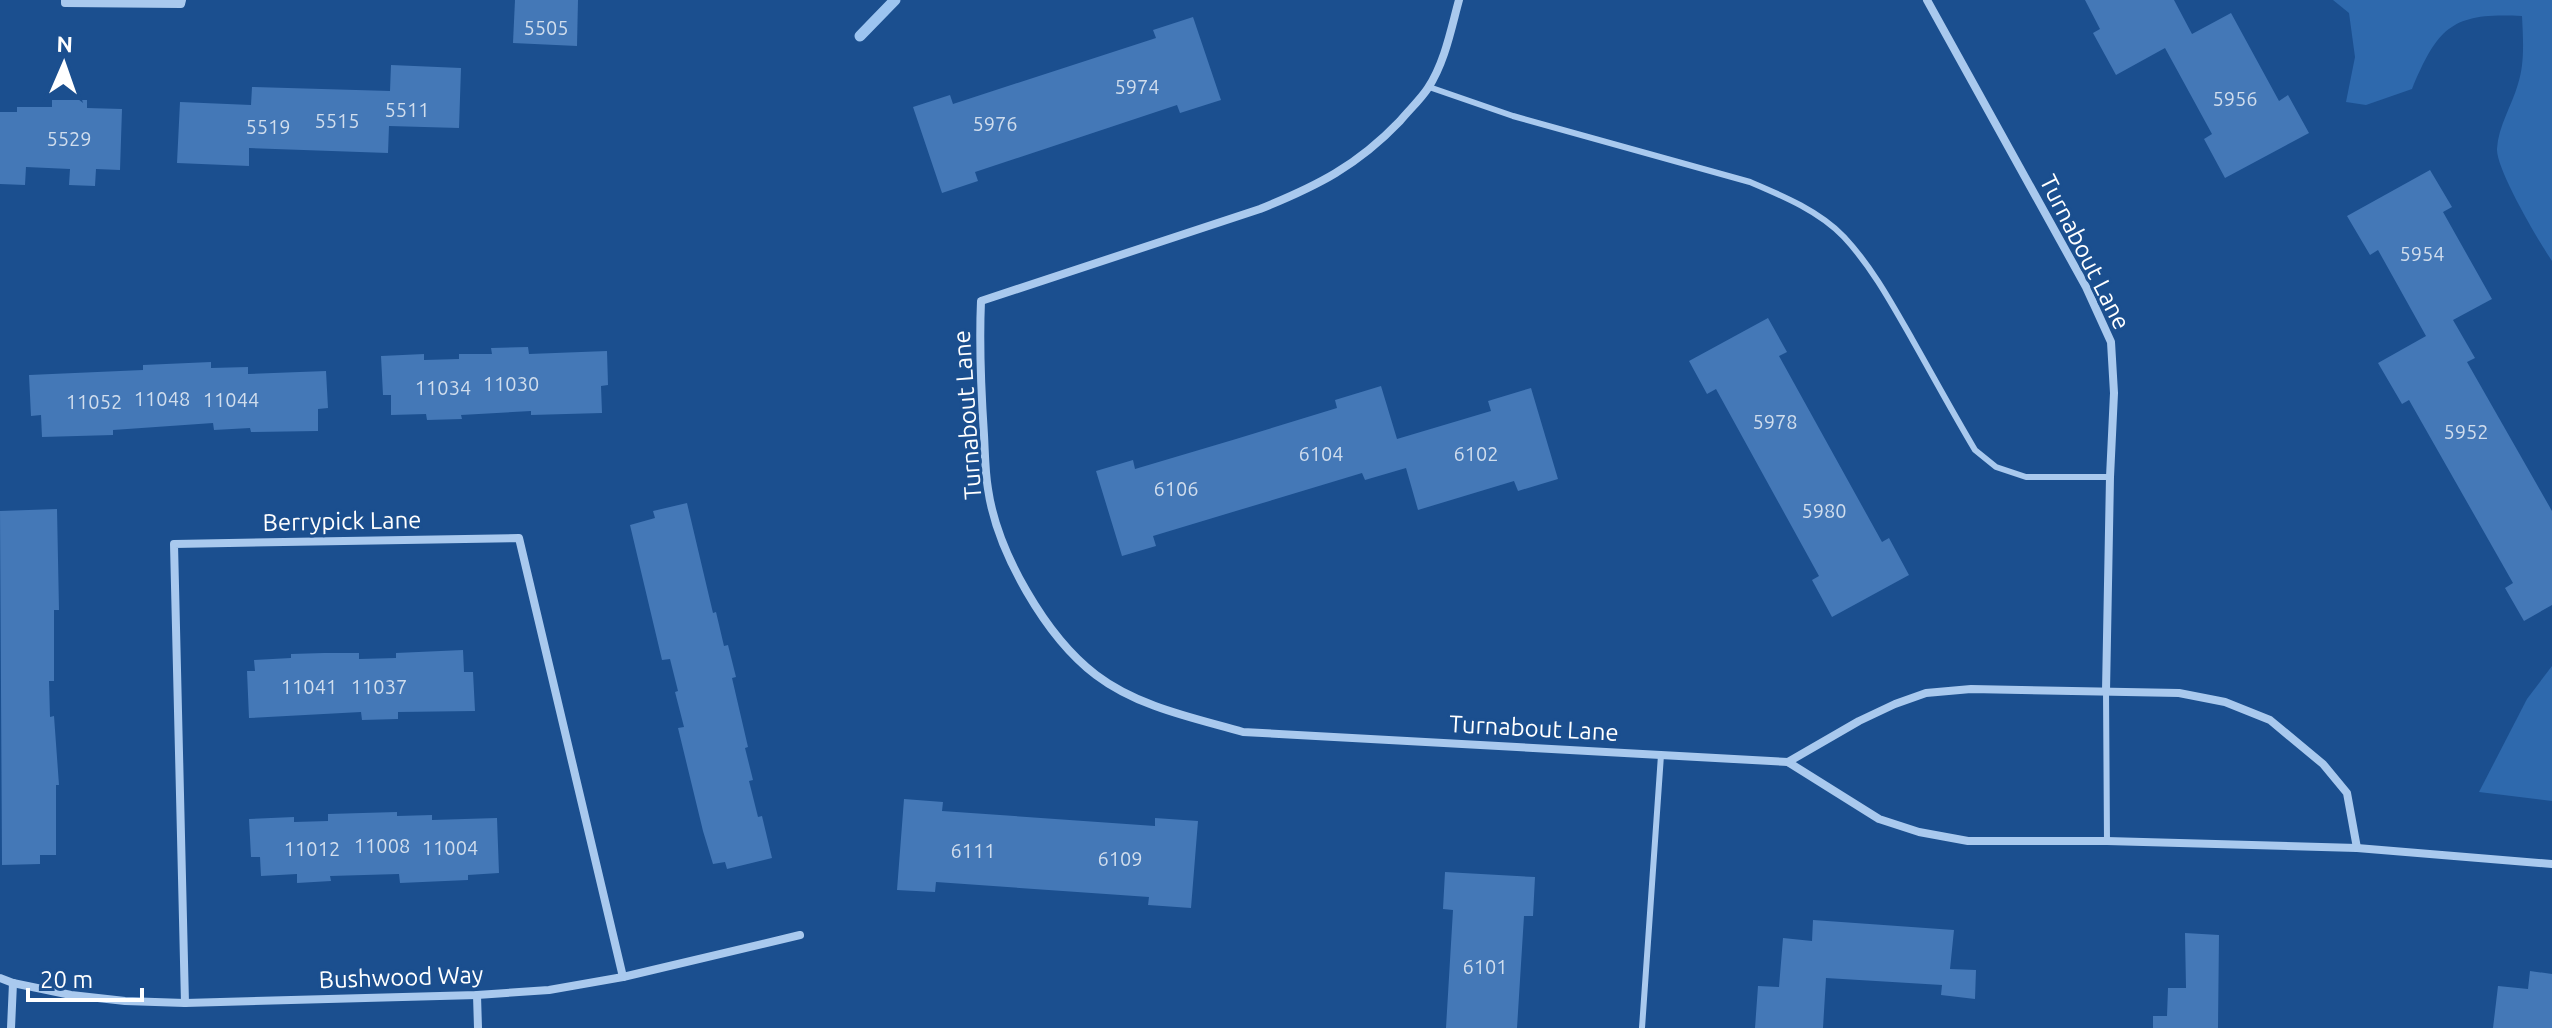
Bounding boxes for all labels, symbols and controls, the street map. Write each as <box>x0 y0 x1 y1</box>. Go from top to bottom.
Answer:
house number: 5505 <box>523 16 569 39</box>
north arrow <box>24 24 104 104</box>
text: N <box>56 31 73 56</box>
house number: 5974 <box>1114 75 1160 98</box>
house number: 5956 <box>2212 87 2258 110</box>
house number: 5511 <box>384 98 430 121</box>
house number: 5515 <box>314 109 360 132</box>
house number: 5976 <box>972 112 1018 135</box>
house number: 5519 <box>245 115 291 138</box>
house number: 5529 <box>46 127 92 150</box>
street label: Turnabout Lane <box>2034 170 2136 334</box>
house number: 5954 <box>2399 242 2445 265</box>
street label: Turnabout Lane <box>948 329 986 501</box>
house number: 11030 <box>483 372 539 395</box>
house number: 11034 <box>415 376 471 399</box>
house number: 11048 <box>134 387 190 410</box>
house number: 11044 <box>203 388 259 411</box>
house number: 11052 <box>66 390 122 413</box>
house number: 5978 <box>1752 410 1798 433</box>
house number: 5952 <box>2443 420 2489 443</box>
house number: 6104 <box>1298 442 1344 465</box>
house number: 6102 <box>1453 442 1499 465</box>
house number: 6106 <box>1153 477 1199 500</box>
house number: 5980 <box>1801 499 1847 522</box>
street label: Berrypick Lane <box>262 506 422 536</box>
house number: 11041 <box>281 675 337 698</box>
house number: 11037 <box>351 675 407 698</box>
street label: Turnabout Lane <box>1449 710 1619 746</box>
house number: 11008 <box>354 834 410 857</box>
house number: 11004 <box>422 836 478 859</box>
house number: 11012 <box>284 837 340 860</box>
house number: 6111 <box>950 839 996 862</box>
house number: 6109 <box>1097 847 1143 870</box>
scale bar <box>28 952 142 1002</box>
house number: 6101 <box>1462 955 1508 978</box>
street label: Bushwood Way <box>318 961 484 993</box>
text: 20 m <box>40 966 93 993</box>

